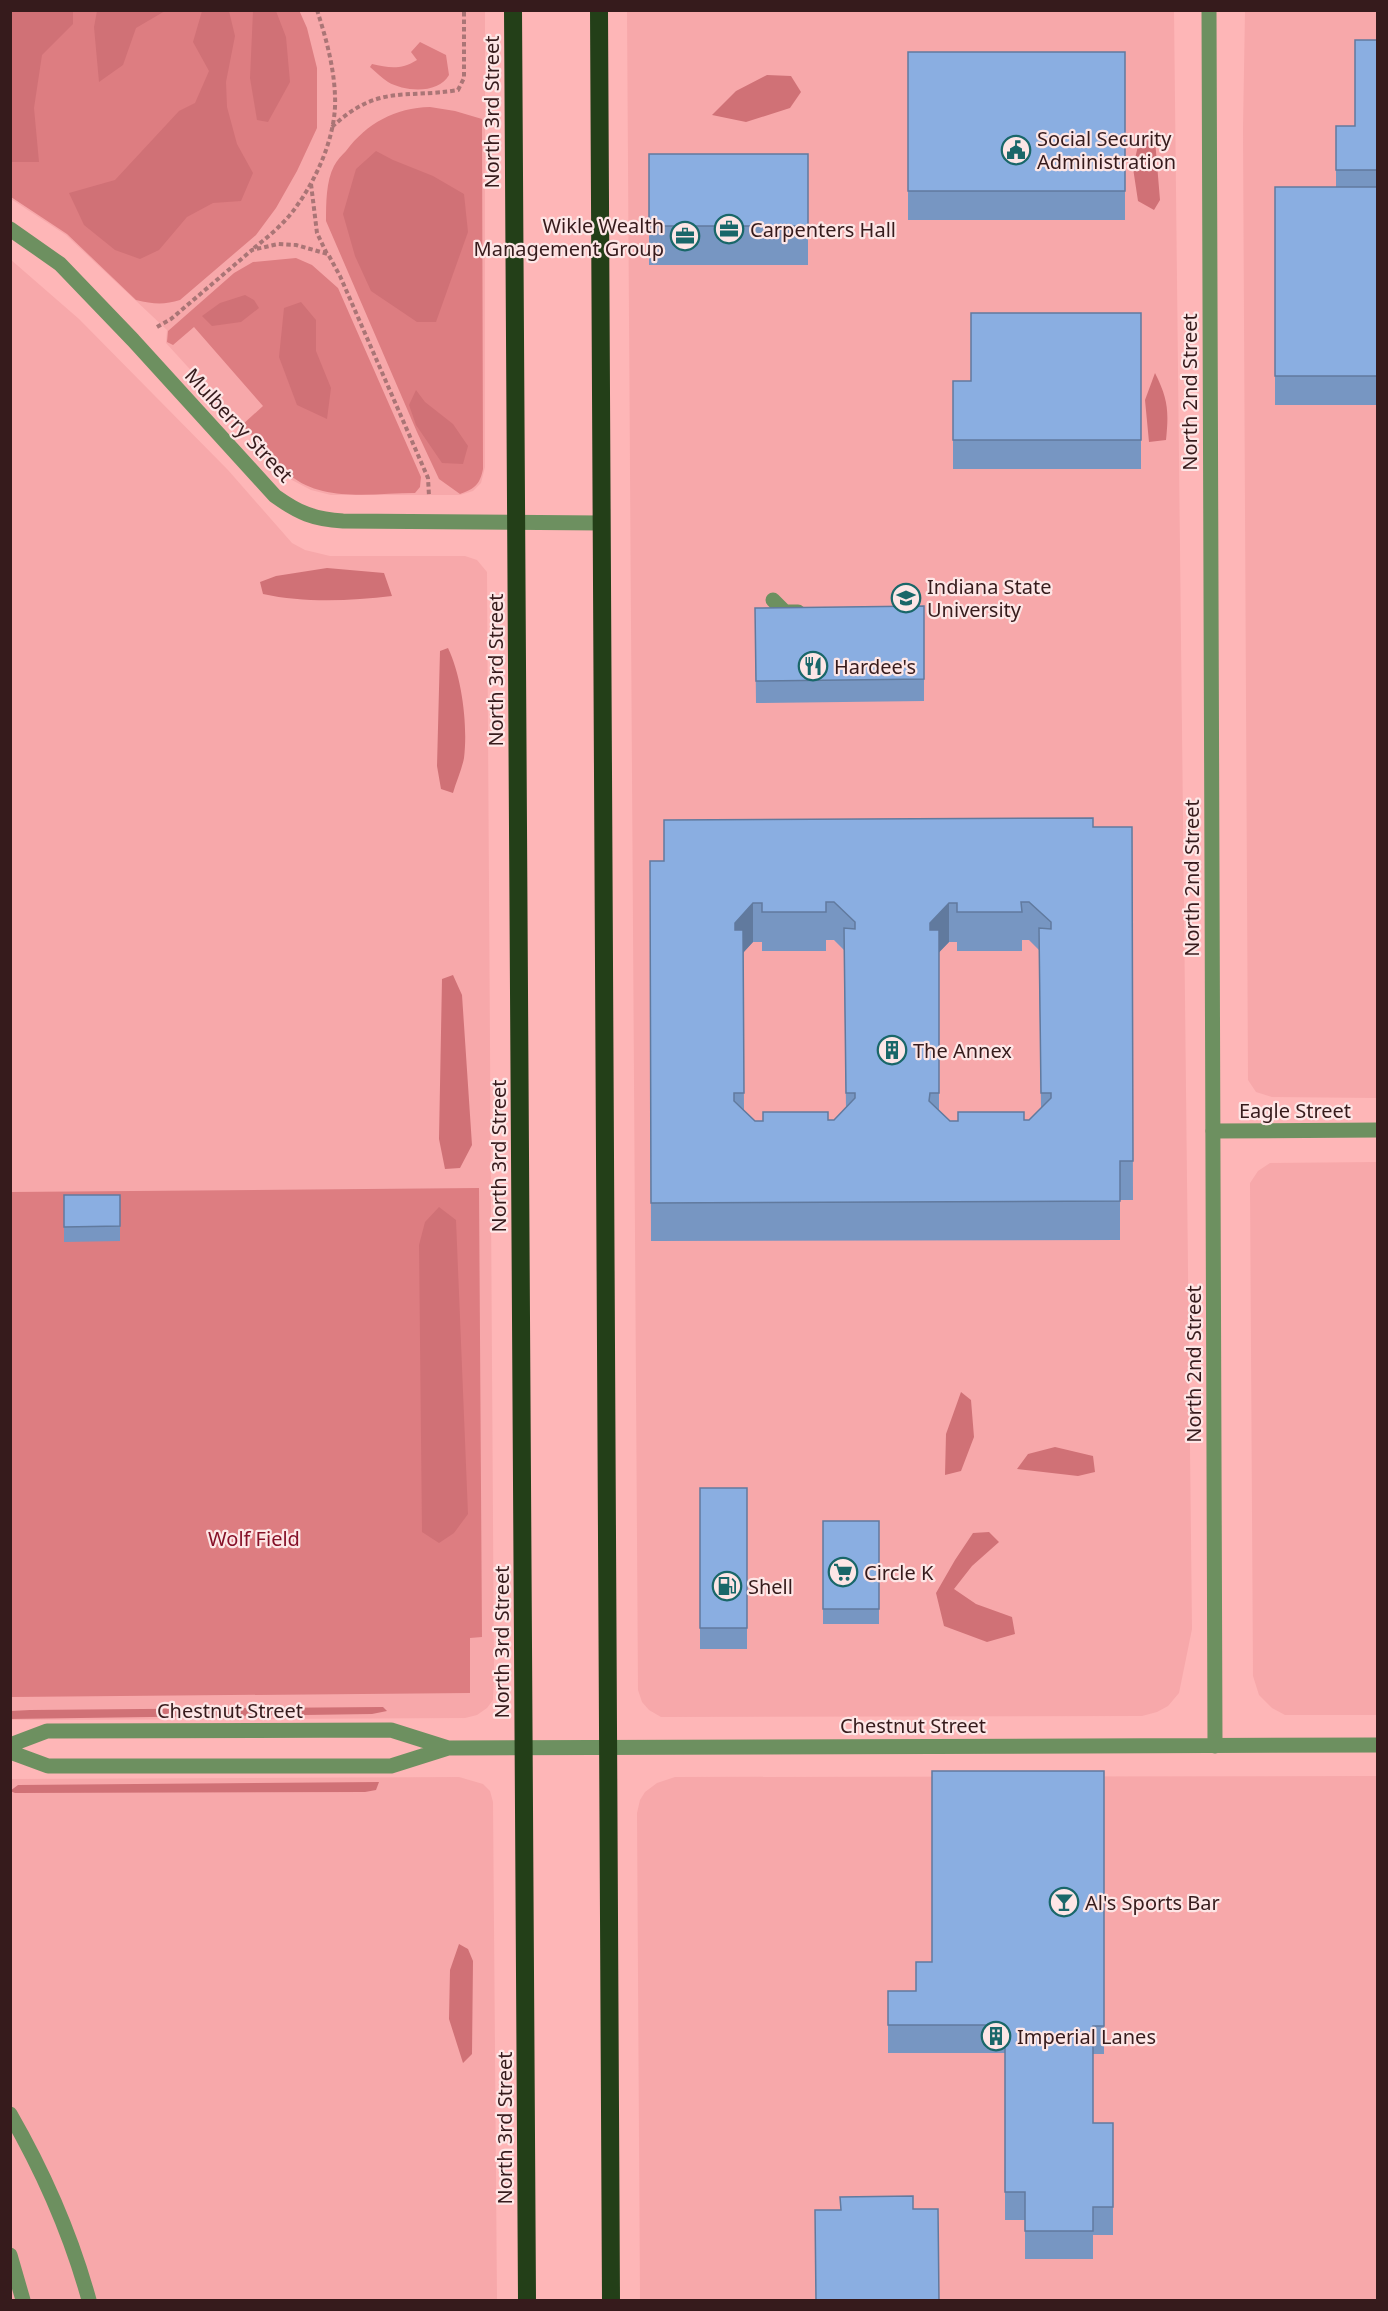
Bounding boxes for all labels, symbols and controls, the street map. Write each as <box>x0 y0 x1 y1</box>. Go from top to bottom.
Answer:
street label: North 3rd Street <box>478 36 505 188</box>
place label: Social Security Administration <box>1037 125 1176 175</box>
public building icon: Social Security Administration <box>1000 134 1032 166</box>
place label: Wikle Wealth Management Group <box>474 212 664 262</box>
office icon: Carpenters Hall <box>713 213 745 245</box>
place label: Carpenters Hall <box>750 216 896 243</box>
office icon: Wikle Wealth Management Group <box>669 220 701 252</box>
street label: North 2nd Street <box>1176 313 1203 471</box>
street label: Mulberry Street <box>179 362 299 488</box>
place label: Indiana State University <box>927 573 1052 623</box>
school or university icon: Indiana State University <box>890 582 922 614</box>
street label: North 3rd Street <box>482 594 509 746</box>
restaurant icon: Hardee's <box>797 650 829 682</box>
place label: Hardee's <box>834 653 916 680</box>
street label: North 2nd Street <box>1178 799 1205 957</box>
building icon: The Annex <box>876 1034 908 1066</box>
place label: The Annex <box>913 1037 1012 1064</box>
street label: North 3rd Street <box>485 1080 512 1232</box>
street label: Eagle Street <box>1239 1097 1351 1124</box>
street label: North 2nd Street <box>1180 1285 1207 1443</box>
park label: Wolf Field <box>208 1525 300 1552</box>
supermarket icon: Circle K <box>827 1556 859 1588</box>
place label: Circle K <box>864 1559 934 1586</box>
street label: North 3rd Street <box>488 1566 515 1718</box>
fuel station icon: Shell <box>711 1570 743 1602</box>
place label: Shell <box>748 1573 793 1600</box>
street label: Chestnut Street <box>157 1697 303 1724</box>
street label: Chestnut Street <box>840 1712 986 1739</box>
bar icon: Al's Sports Bar <box>1048 1886 1080 1918</box>
place label: Al's Sports Bar <box>1085 1889 1220 1916</box>
building icon: Imperial Lanes <box>980 2020 1012 2052</box>
place label: Imperial Lanes <box>1017 2023 1156 2050</box>
street label: North 3rd Street <box>491 2052 518 2204</box>

